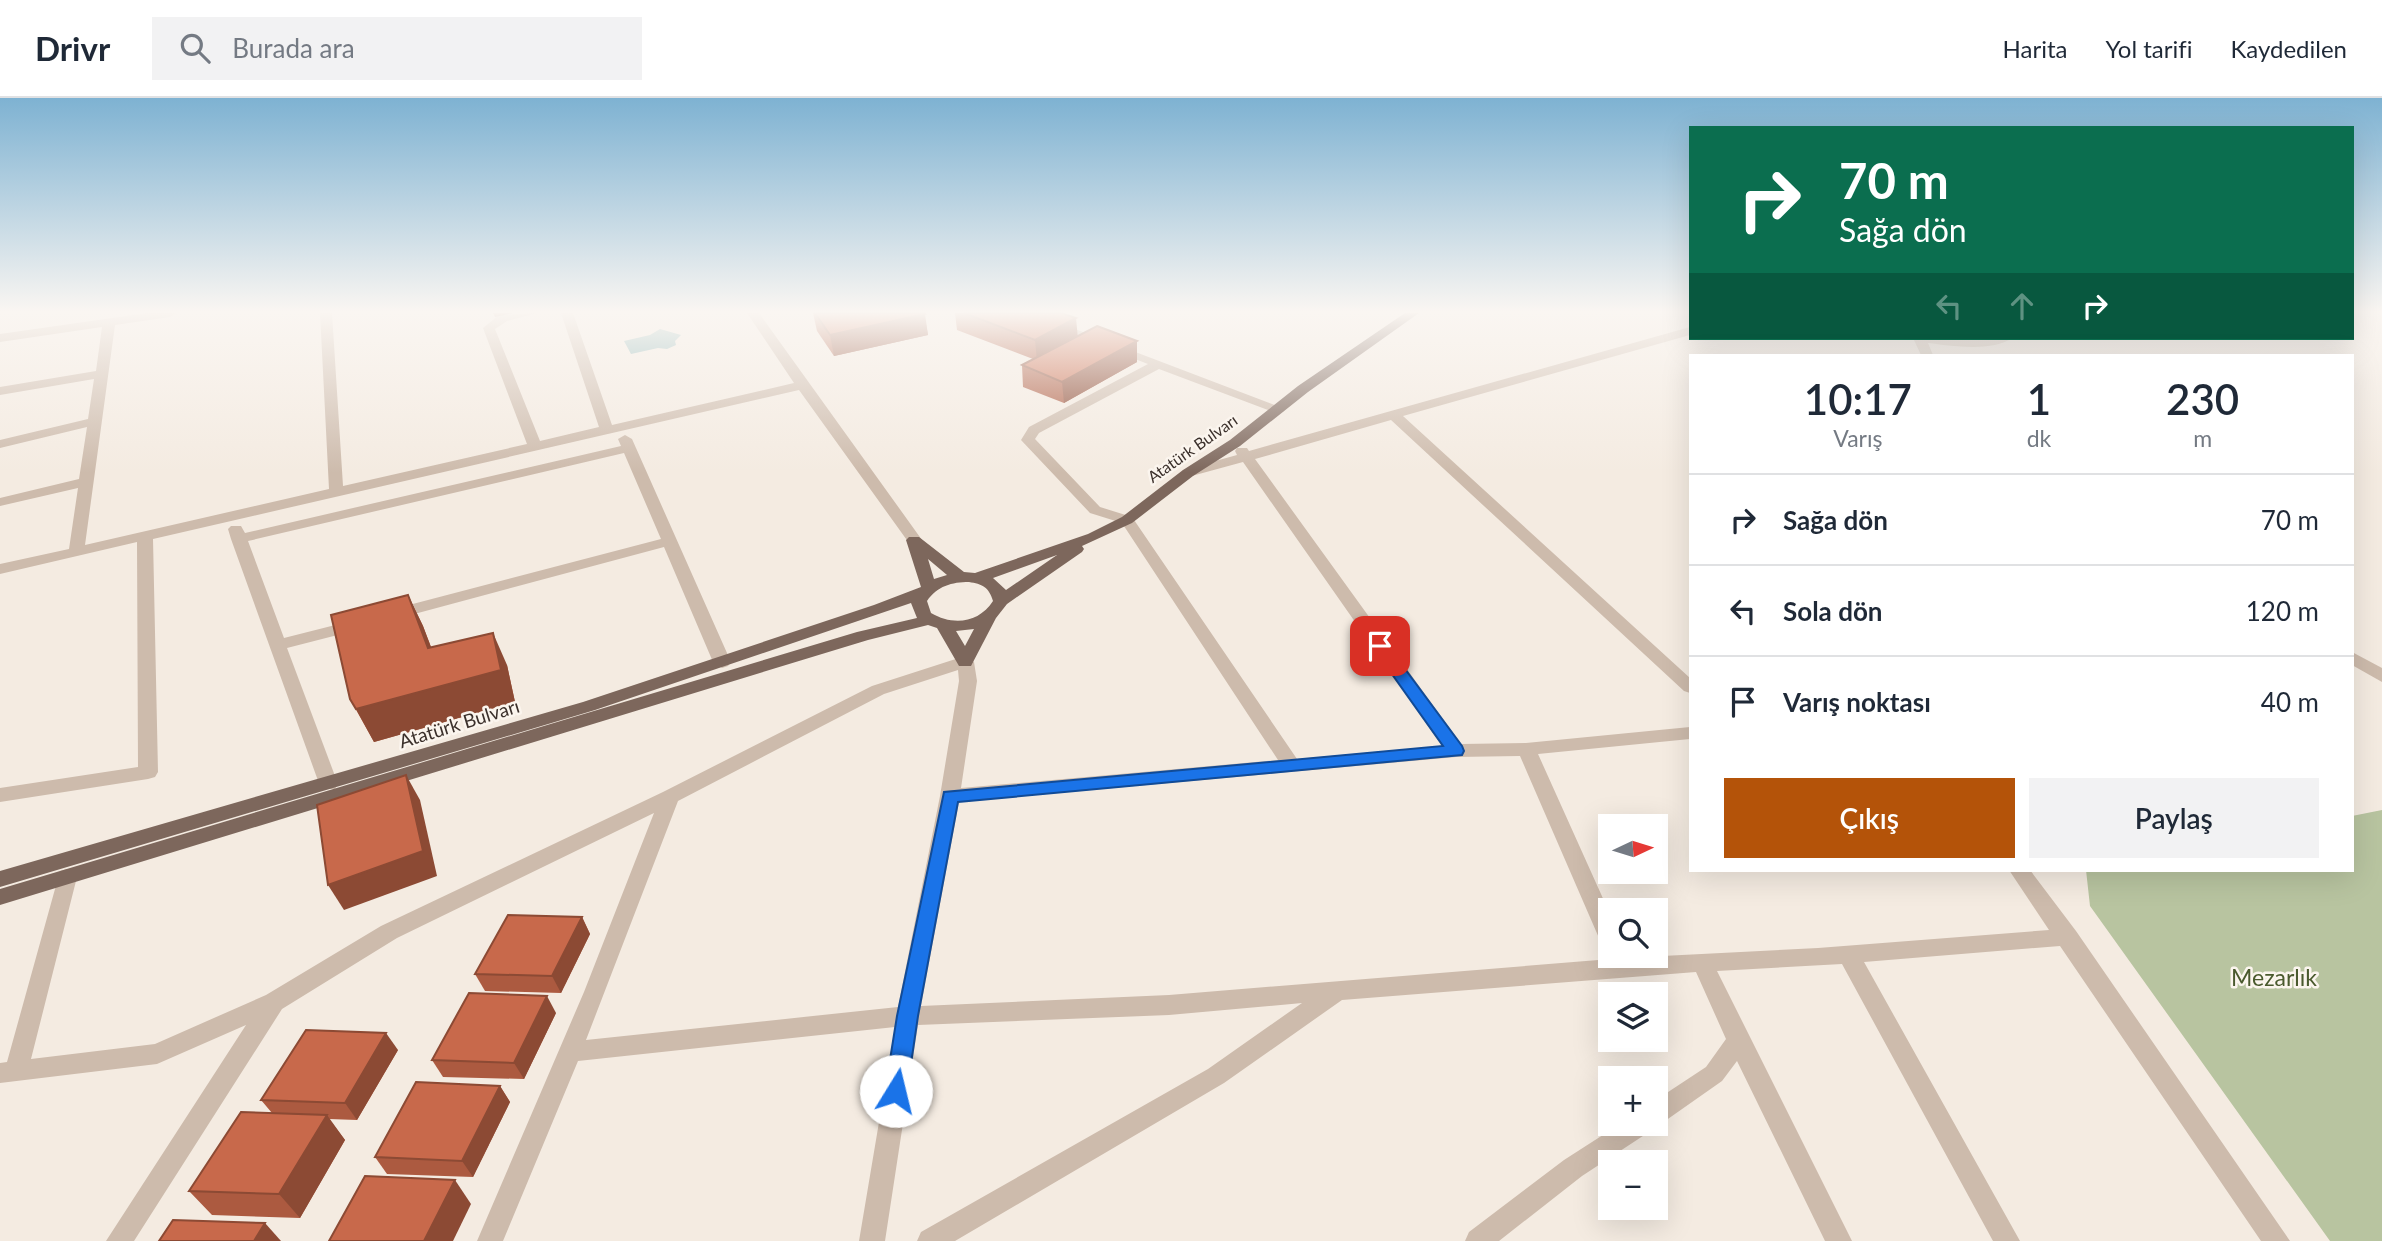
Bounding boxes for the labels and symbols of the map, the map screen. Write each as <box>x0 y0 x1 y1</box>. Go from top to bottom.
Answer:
street label: Atatürk Bulvarı <box>1143 410 1241 486</box>
pin <box>1350 616 1410 676</box>
street label: Atatürk Bulvarı <box>396 694 522 752</box>
north arrow <box>1598 814 1668 884</box>
park label: Mezarlık <box>2231 963 2317 991</box>
position arrow <box>859 1054 933 1128</box>

